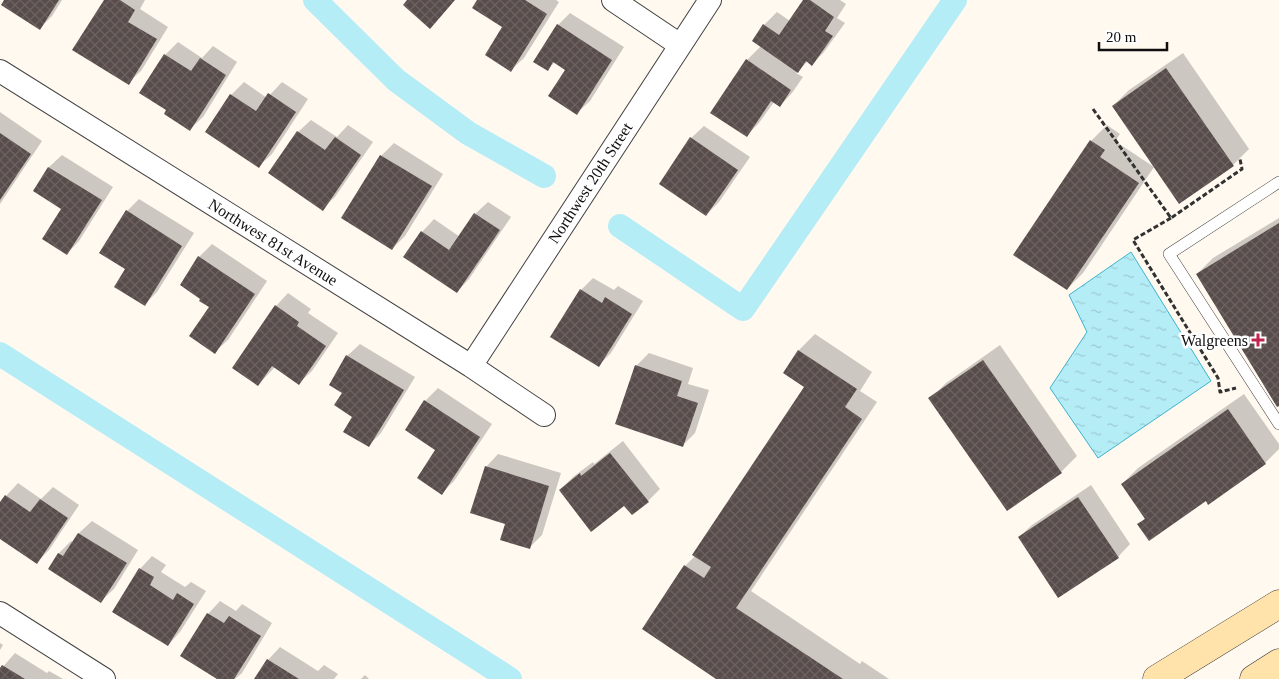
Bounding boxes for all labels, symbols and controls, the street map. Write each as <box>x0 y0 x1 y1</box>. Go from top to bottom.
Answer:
scale bar <box>1099 20 1166 52</box>
text: 20 m <box>1106 29 1137 45</box>
street label: Northwest 20th Street <box>545 119 636 247</box>
street label: Northwest 81st Avenue <box>205 195 341 289</box>
place label: Walgreens <box>1181 332 1248 350</box>
marker: Walgreens <box>1252 334 1264 346</box>

